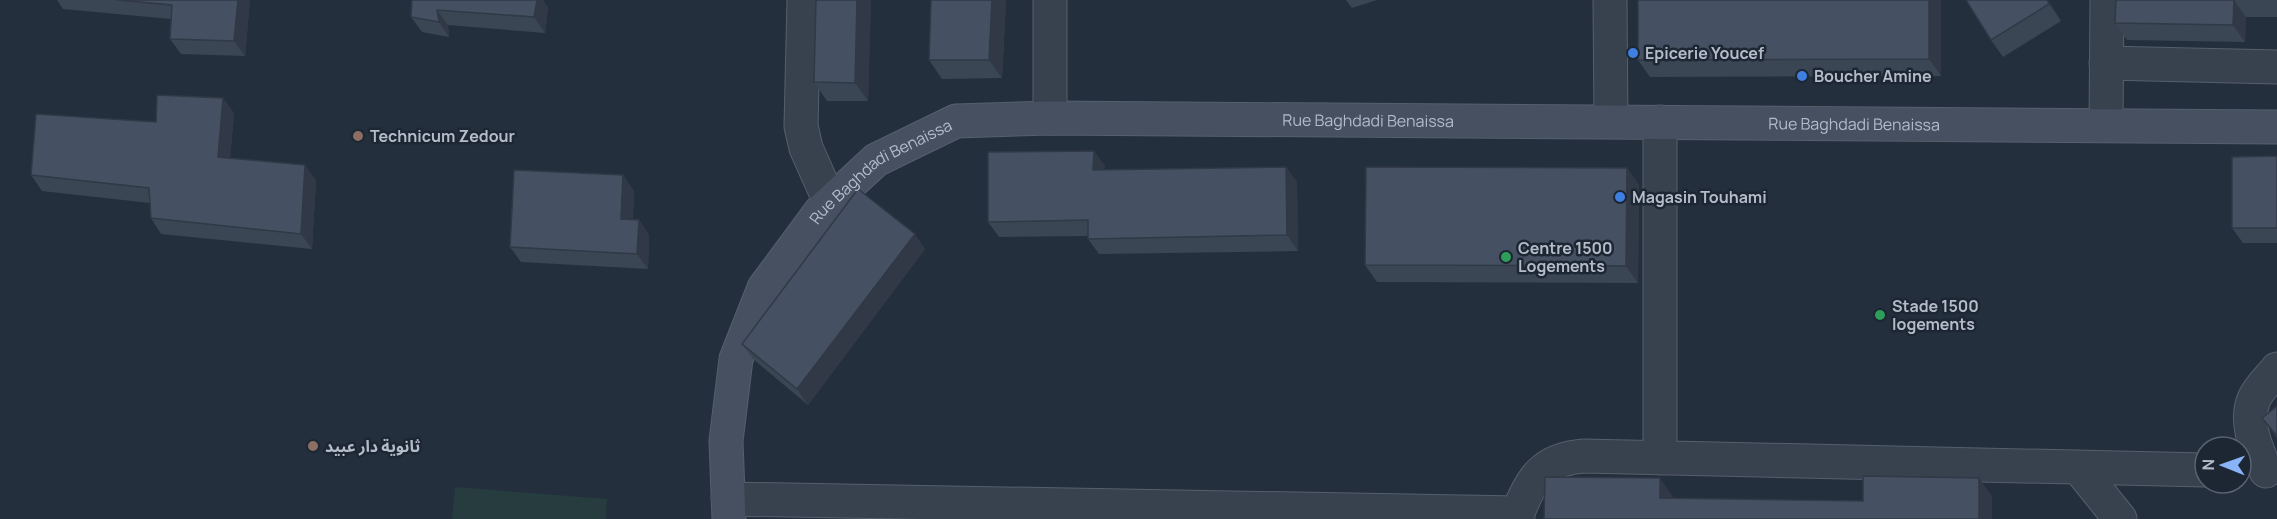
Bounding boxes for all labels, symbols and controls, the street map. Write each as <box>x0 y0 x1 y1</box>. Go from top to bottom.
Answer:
place label: Epicerie Youcef <box>1645 42 1764 64</box>
marker: Epicerie Youcef <box>1626 46 1640 60</box>
place label: Boucher Amine <box>1814 65 1932 87</box>
marker: Boucher Amine <box>1795 69 1809 83</box>
street label: Rue Baghdadi Benaissa <box>1282 109 1454 132</box>
street label: Rue Baghdadi Benaissa <box>1768 112 1940 136</box>
street label: Rue Baghdadi Benaissa <box>804 114 955 228</box>
place label: Technicum Zedour <box>370 125 515 147</box>
marker: Technicum Zedour <box>351 129 365 143</box>
place label: Magasin Touhami <box>1632 186 1767 208</box>
marker: Magasin Touhami <box>1613 190 1627 204</box>
place label: Centre 1500 Logements <box>1518 237 1613 277</box>
marker: Centre 1500 Logements <box>1499 250 1513 264</box>
place label: Stade 1500 logements <box>1892 295 1979 335</box>
marker: Stade 1500 logements <box>1873 308 1887 322</box>
place label: ثانوية دار عبيد <box>325 435 420 457</box>
north arrow <box>2193 435 2253 495</box>
marker: ثانوية دار عبيد <box>306 439 320 453</box>
text: N <box>2197 459 2219 471</box>

